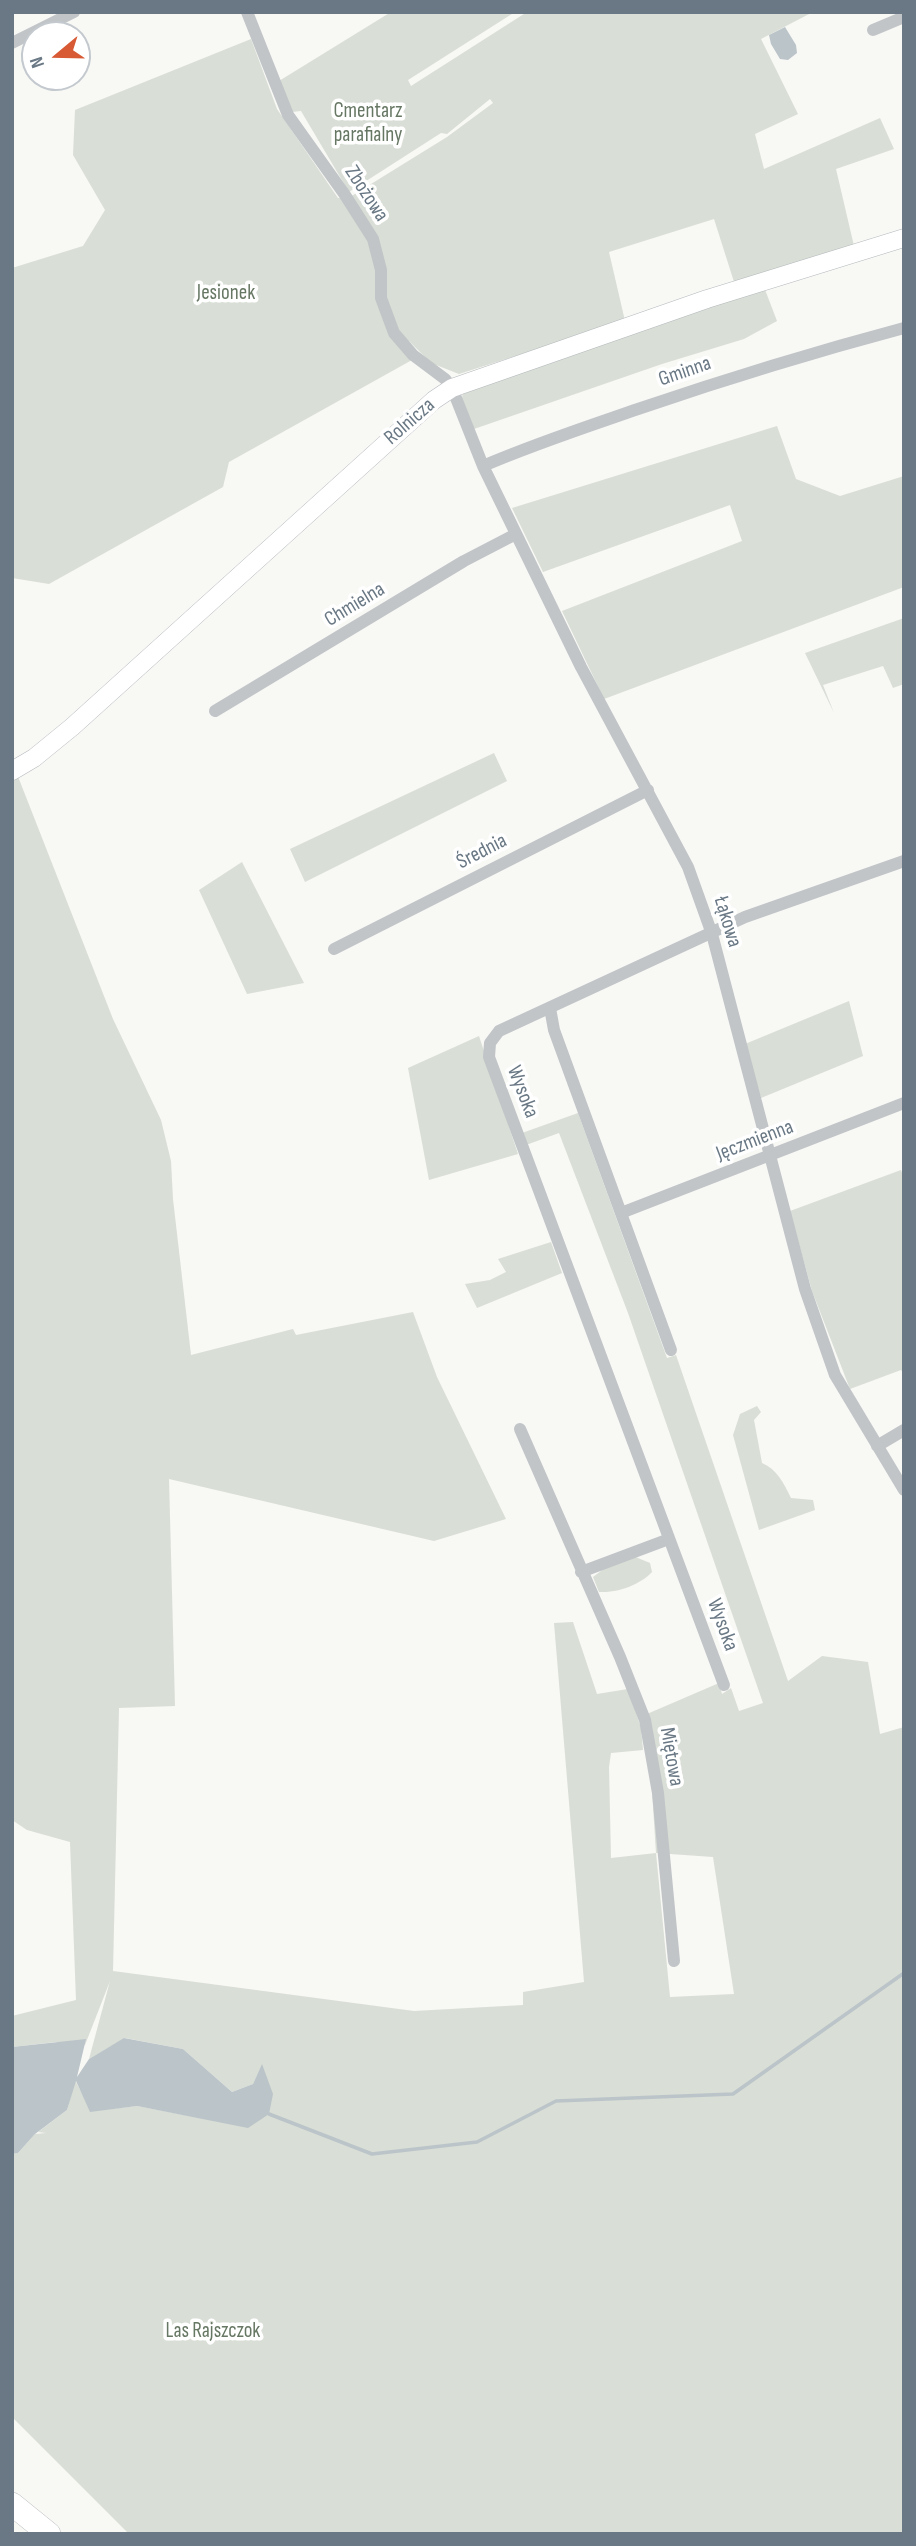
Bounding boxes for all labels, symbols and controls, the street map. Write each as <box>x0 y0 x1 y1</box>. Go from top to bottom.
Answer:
north arrow <box>21 21 91 91</box>
text: N <box>25 54 50 71</box>
park label: Cmentarz parafialny <box>333 99 403 149</box>
street label: Zbożowa <box>339 161 393 227</box>
park label: Jesionek <box>197 281 255 307</box>
street label: Gminna <box>655 351 715 393</box>
street label: Rolnicza <box>380 393 440 451</box>
street label: Chmielna <box>320 577 390 633</box>
street label: Średnia <box>453 829 511 875</box>
street label: Łąkowa <box>707 894 747 950</box>
street label: Wysoka <box>501 1062 543 1122</box>
street label: Jęczmienna <box>713 1115 797 1167</box>
street label: Wysoka <box>701 1595 743 1655</box>
street label: Miętowa <box>653 1726 689 1788</box>
park label: Las Rajszczok <box>166 2319 260 2345</box>

